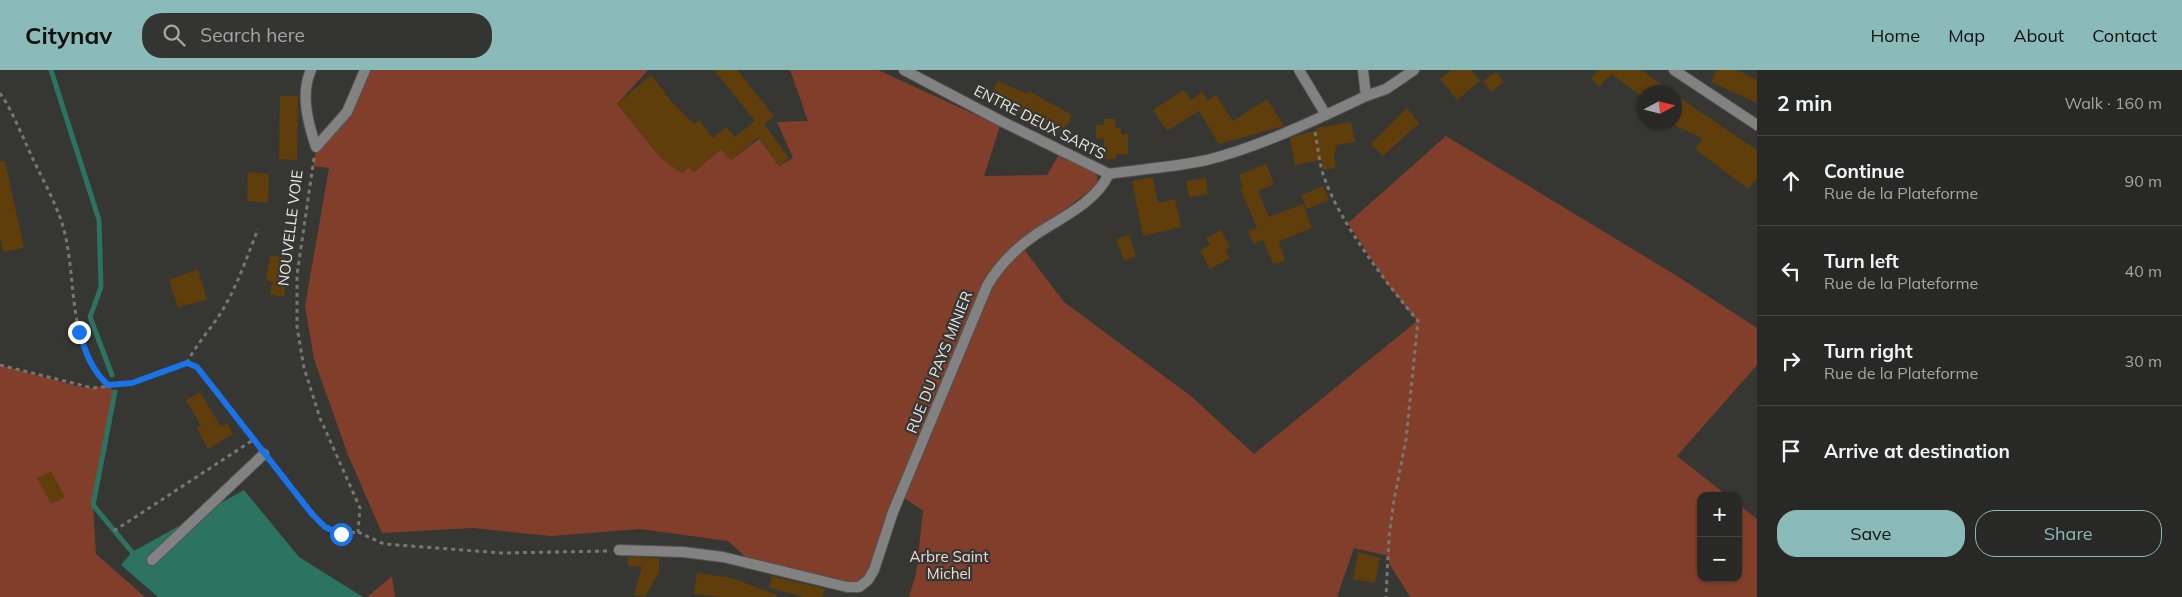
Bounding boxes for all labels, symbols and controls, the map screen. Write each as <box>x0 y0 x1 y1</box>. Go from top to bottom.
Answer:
search box <box>142 13 492 58</box>
text: Citynav <box>25 20 112 50</box>
icon: search <box>160 21 188 49</box>
text: Search here <box>200 23 305 47</box>
text: Home <box>1870 24 1920 47</box>
text: Map <box>1948 24 1985 47</box>
text: About <box>2013 24 2064 47</box>
text: Contact <box>2092 24 2157 47</box>
street label: ENTRE DEUX SARTS <box>971 81 1109 163</box>
north arrow <box>1637 85 1682 130</box>
text: 2 min <box>1777 90 1832 116</box>
text: Walk · 160 m <box>2064 93 2162 113</box>
text: Continue <box>1824 159 1904 183</box>
icon: ahead <box>1777 167 1805 195</box>
street label: NOUVELLE VOIE <box>273 169 307 287</box>
text: 90 m <box>2125 171 2162 191</box>
text: Rue de la Plateforme <box>1824 183 1978 203</box>
text: Turn left <box>1824 249 1899 273</box>
icon: left <box>1777 257 1805 285</box>
text: 40 m <box>2125 261 2162 281</box>
text: Rue de la Plateforme <box>1824 273 1978 293</box>
street label: RUE DU PAYS MINIER <box>902 288 976 436</box>
route end <box>68 321 91 344</box>
text: Turn right <box>1824 339 1913 363</box>
icon: right <box>1777 347 1805 375</box>
text: 30 m <box>2125 351 2162 371</box>
text: Rue de la Plateforme <box>1824 363 1978 383</box>
icon: arrive <box>1777 437 1805 465</box>
text: Arrive at destination <box>1824 439 2010 463</box>
map controls <box>1697 492 1742 582</box>
button: + <box>1697 492 1742 537</box>
button: Save <box>1777 510 1965 557</box>
button: Share <box>1975 510 2162 557</box>
route start <box>330 523 353 546</box>
button: − <box>1697 537 1742 582</box>
park label: Arbre Saint Michel <box>910 547 988 583</box>

